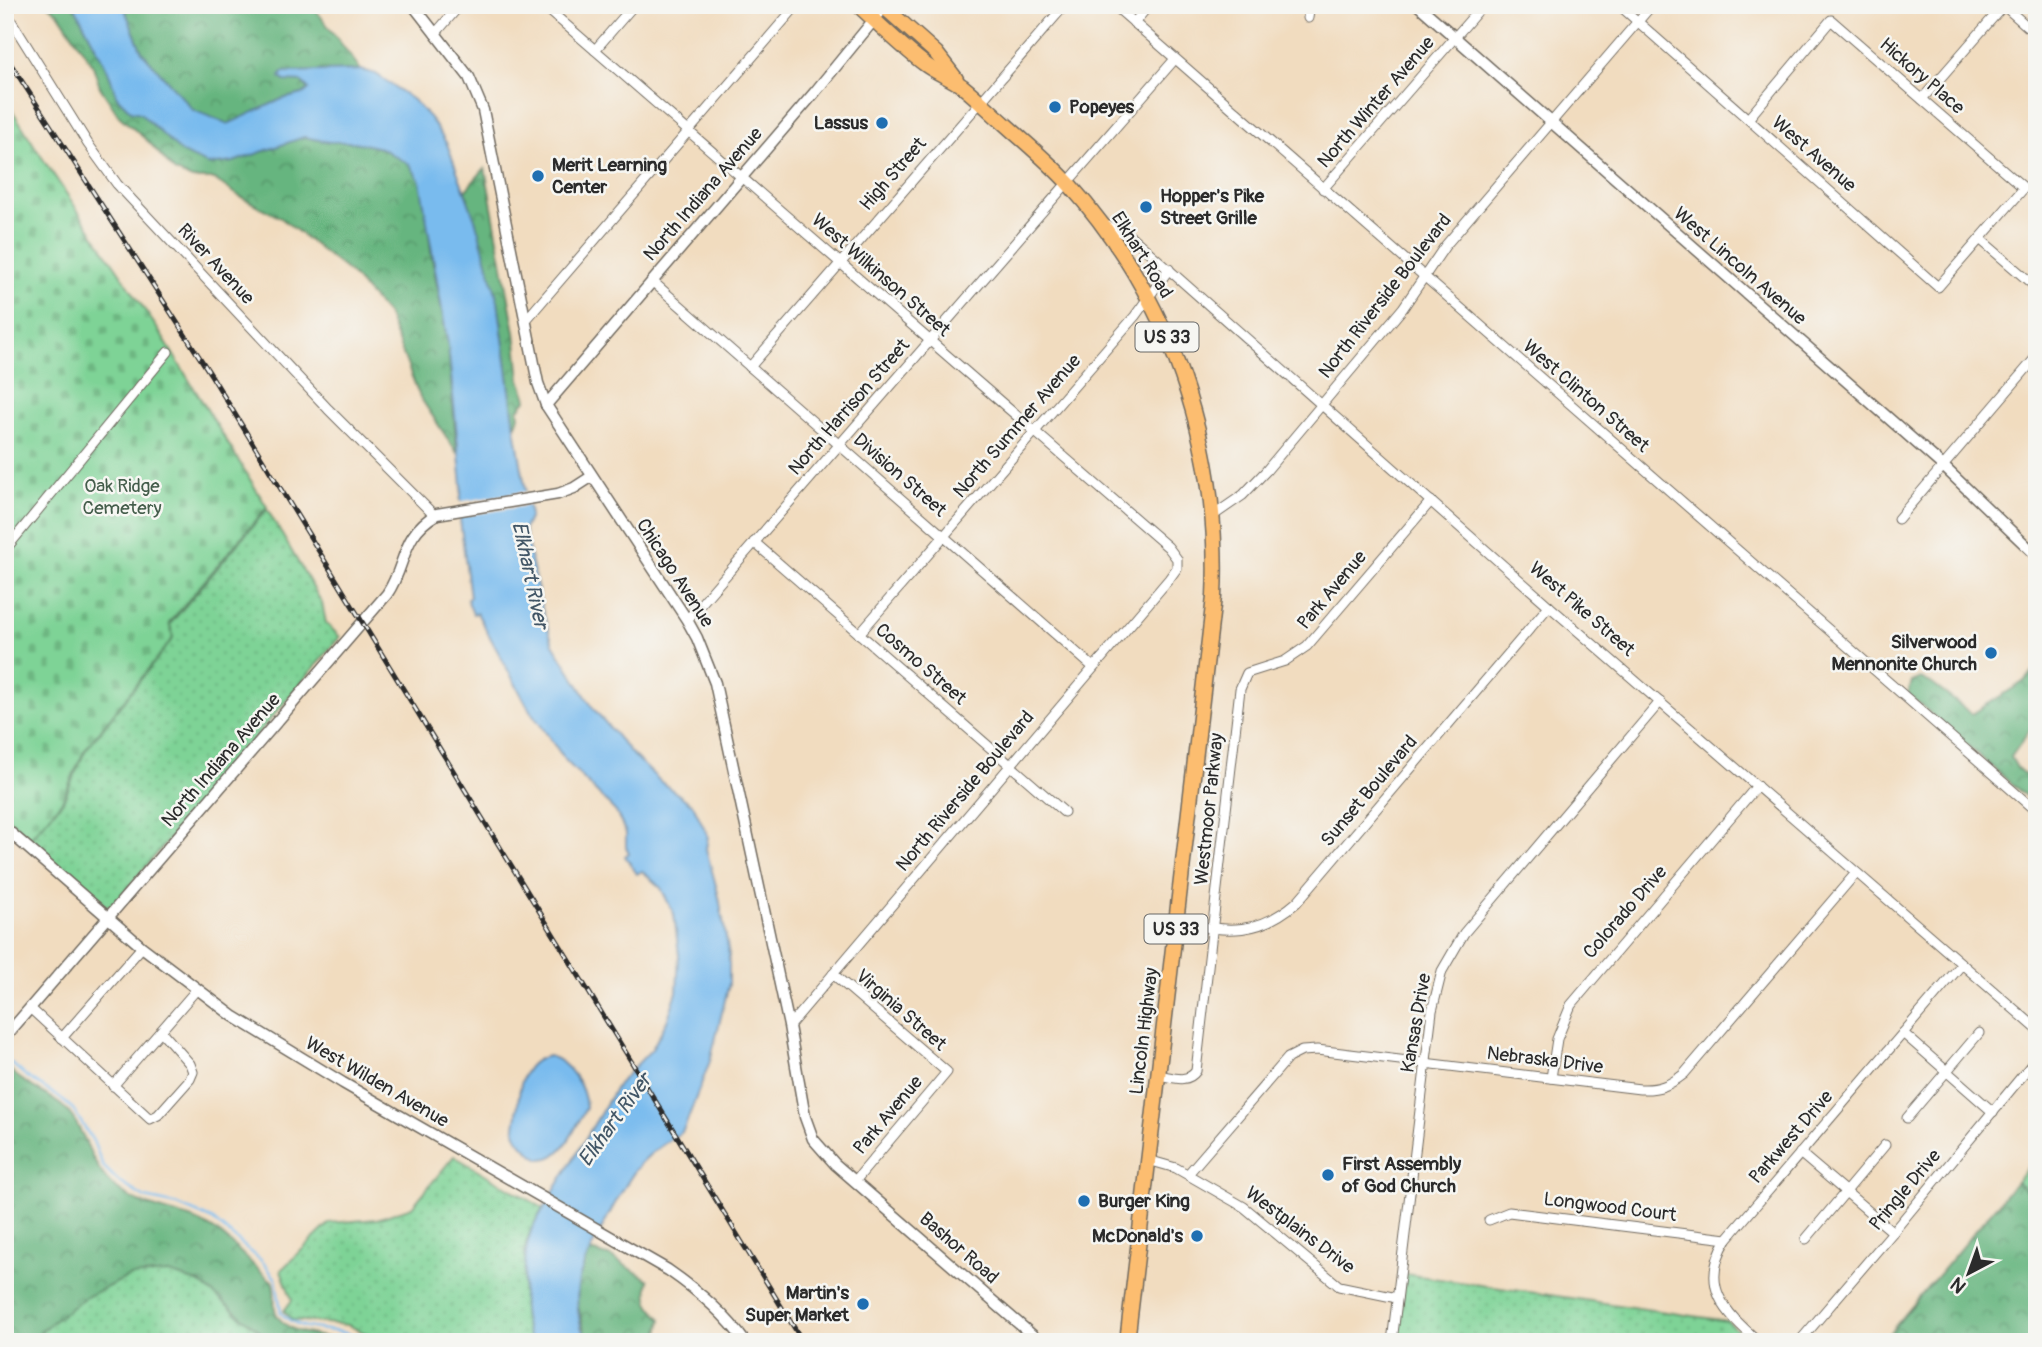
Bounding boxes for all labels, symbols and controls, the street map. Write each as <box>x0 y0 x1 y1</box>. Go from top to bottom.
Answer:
street label: North Winter Avenue <box>1312 31 1440 173</box>
street label: Hickory Place <box>1874 32 1970 120</box>
place label: Popeyes <box>1069 95 1135 119</box>
marker: Popeyes <box>1047 99 1063 115</box>
place label: Lassus <box>814 111 868 135</box>
street label: West Avenue <box>1767 111 1862 198</box>
marker: Lassus <box>874 115 890 131</box>
street label: North Indiana Avenue <box>638 122 768 266</box>
street label: High Street <box>855 132 932 216</box>
place label: Merit Learning Center <box>552 153 667 199</box>
marker: Merit Learning Center <box>530 168 546 184</box>
place label: Hopper's Pike Street Grille <box>1160 184 1265 230</box>
marker: Hopper's Pike Street Grille <box>1138 199 1154 215</box>
street label: West Lincoln Avenue <box>1669 202 1812 331</box>
street label: Elkhart Road <box>1106 207 1178 303</box>
street label: West Wilkinson Street <box>807 208 956 342</box>
street label: North Riverside Boulevard <box>1313 209 1457 383</box>
street label: River Avenue <box>172 218 260 310</box>
road number: US 33 <box>1136 323 1198 352</box>
street label: North Harrison Street <box>783 333 915 480</box>
street label: West Clinton Street <box>1518 334 1654 458</box>
street label: North Summer Avenue <box>948 349 1087 503</box>
street label: Division Street <box>848 428 952 522</box>
park label: Oak Ridge Cemetery <box>82 474 162 520</box>
street label: Chicago Avenue <box>631 514 719 632</box>
water label: Elkhart River <box>506 519 555 633</box>
street label: Park Avenue <box>1292 545 1372 634</box>
street label: West Pike Street <box>1524 556 1640 662</box>
street label: Cosmo Street <box>870 618 972 710</box>
place label: Silverwood Mennonite Church <box>1832 630 1977 676</box>
marker: Silverwood Mennonite Church <box>1983 645 1999 661</box>
street label: North Indiana Avenue <box>156 688 286 832</box>
street label: North Riverside Boulevard <box>891 706 1039 876</box>
street label: Sunset Boulevard <box>1315 730 1423 852</box>
street label: Westmoor Parkway <box>1189 732 1229 886</box>
street label: Colorado Drive <box>1578 860 1673 964</box>
road number: US 33 <box>1144 914 1208 944</box>
street label: Virginia Street <box>851 964 952 1056</box>
street label: Lincoln Highway <box>1124 966 1164 1096</box>
street label: Kansas Drive <box>1395 971 1437 1075</box>
street label: West Wilden Avenue <box>301 1031 454 1133</box>
street label: Nebraska Drive <box>1485 1041 1605 1079</box>
water label: Elkhart River <box>572 1066 659 1172</box>
street label: Park Avenue <box>848 1070 928 1159</box>
street label: Parkwest Drive <box>1744 1085 1839 1189</box>
street label: Pringle Drive <box>1864 1144 1946 1236</box>
place label: First Assembly of God Church <box>1341 1152 1462 1198</box>
marker: First Assembly of God Church <box>1320 1167 1336 1183</box>
street label: Westplains Drive <box>1241 1181 1360 1279</box>
street label: Longwood Court <box>1542 1187 1678 1227</box>
place label: Burger King <box>1098 1189 1190 1213</box>
marker: Burger King <box>1076 1193 1092 1209</box>
street label: Bashor Road <box>914 1207 1004 1289</box>
place label: McDonald's <box>1092 1224 1184 1248</box>
marker: McDonald's <box>1189 1228 1205 1244</box>
north arrow <box>1934 1238 2004 1308</box>
text: N <box>1946 1272 1971 1298</box>
place label: Martin's Super Market <box>745 1281 850 1327</box>
marker: Martin's Super Market <box>855 1296 871 1312</box>

